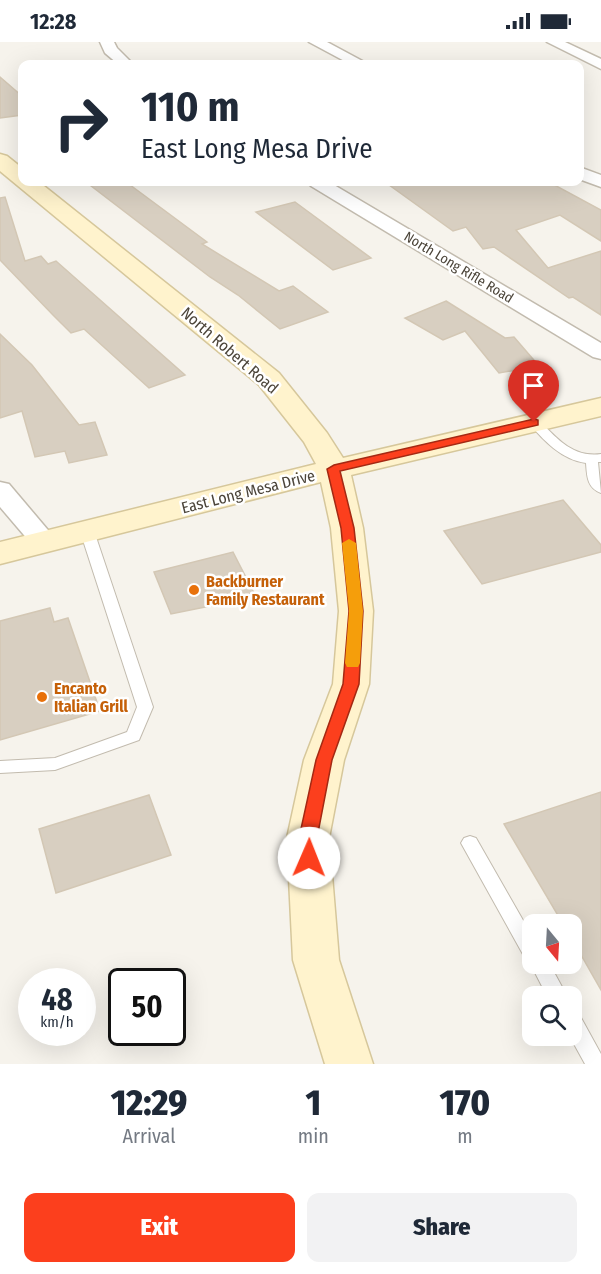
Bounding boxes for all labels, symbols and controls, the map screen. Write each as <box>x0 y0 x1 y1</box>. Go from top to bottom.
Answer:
text: 12:28 <box>30 8 76 35</box>
text: 110 m <box>141 82 240 132</box>
icon: right <box>42 84 120 162</box>
text: East Long Mesa Drive <box>141 133 373 165</box>
street label: North Long Rifle Road <box>401 228 516 307</box>
street label: North Robert Road <box>177 303 282 398</box>
pin <box>508 360 559 422</box>
icon: arrive <box>517 369 550 402</box>
street label: East Long Mesa Drive <box>179 466 317 517</box>
place label: Backburner Family Restaurant <box>206 572 325 609</box>
marker: Backburner Family Restaurant <box>187 583 201 597</box>
place label: Encanto Italian Grill <box>54 679 129 716</box>
marker: Encanto Italian Grill <box>35 690 49 704</box>
position arrow <box>277 826 341 890</box>
north arrow <box>522 914 582 974</box>
map controls <box>522 914 582 1046</box>
speed limit sign: 50 <box>108 968 186 1046</box>
text: 48 <box>41 982 73 1018</box>
button: search <box>522 986 582 1046</box>
text: km/h <box>40 1013 74 1031</box>
text: 12:29 <box>111 1081 187 1125</box>
text: 1 <box>306 1081 321 1125</box>
text: 170 <box>439 1081 490 1125</box>
text: Arrival <box>122 1124 175 1148</box>
text: min <box>298 1124 329 1148</box>
text: m <box>457 1124 473 1148</box>
button: Exit <box>24 1193 295 1262</box>
button: Share <box>307 1193 577 1262</box>

